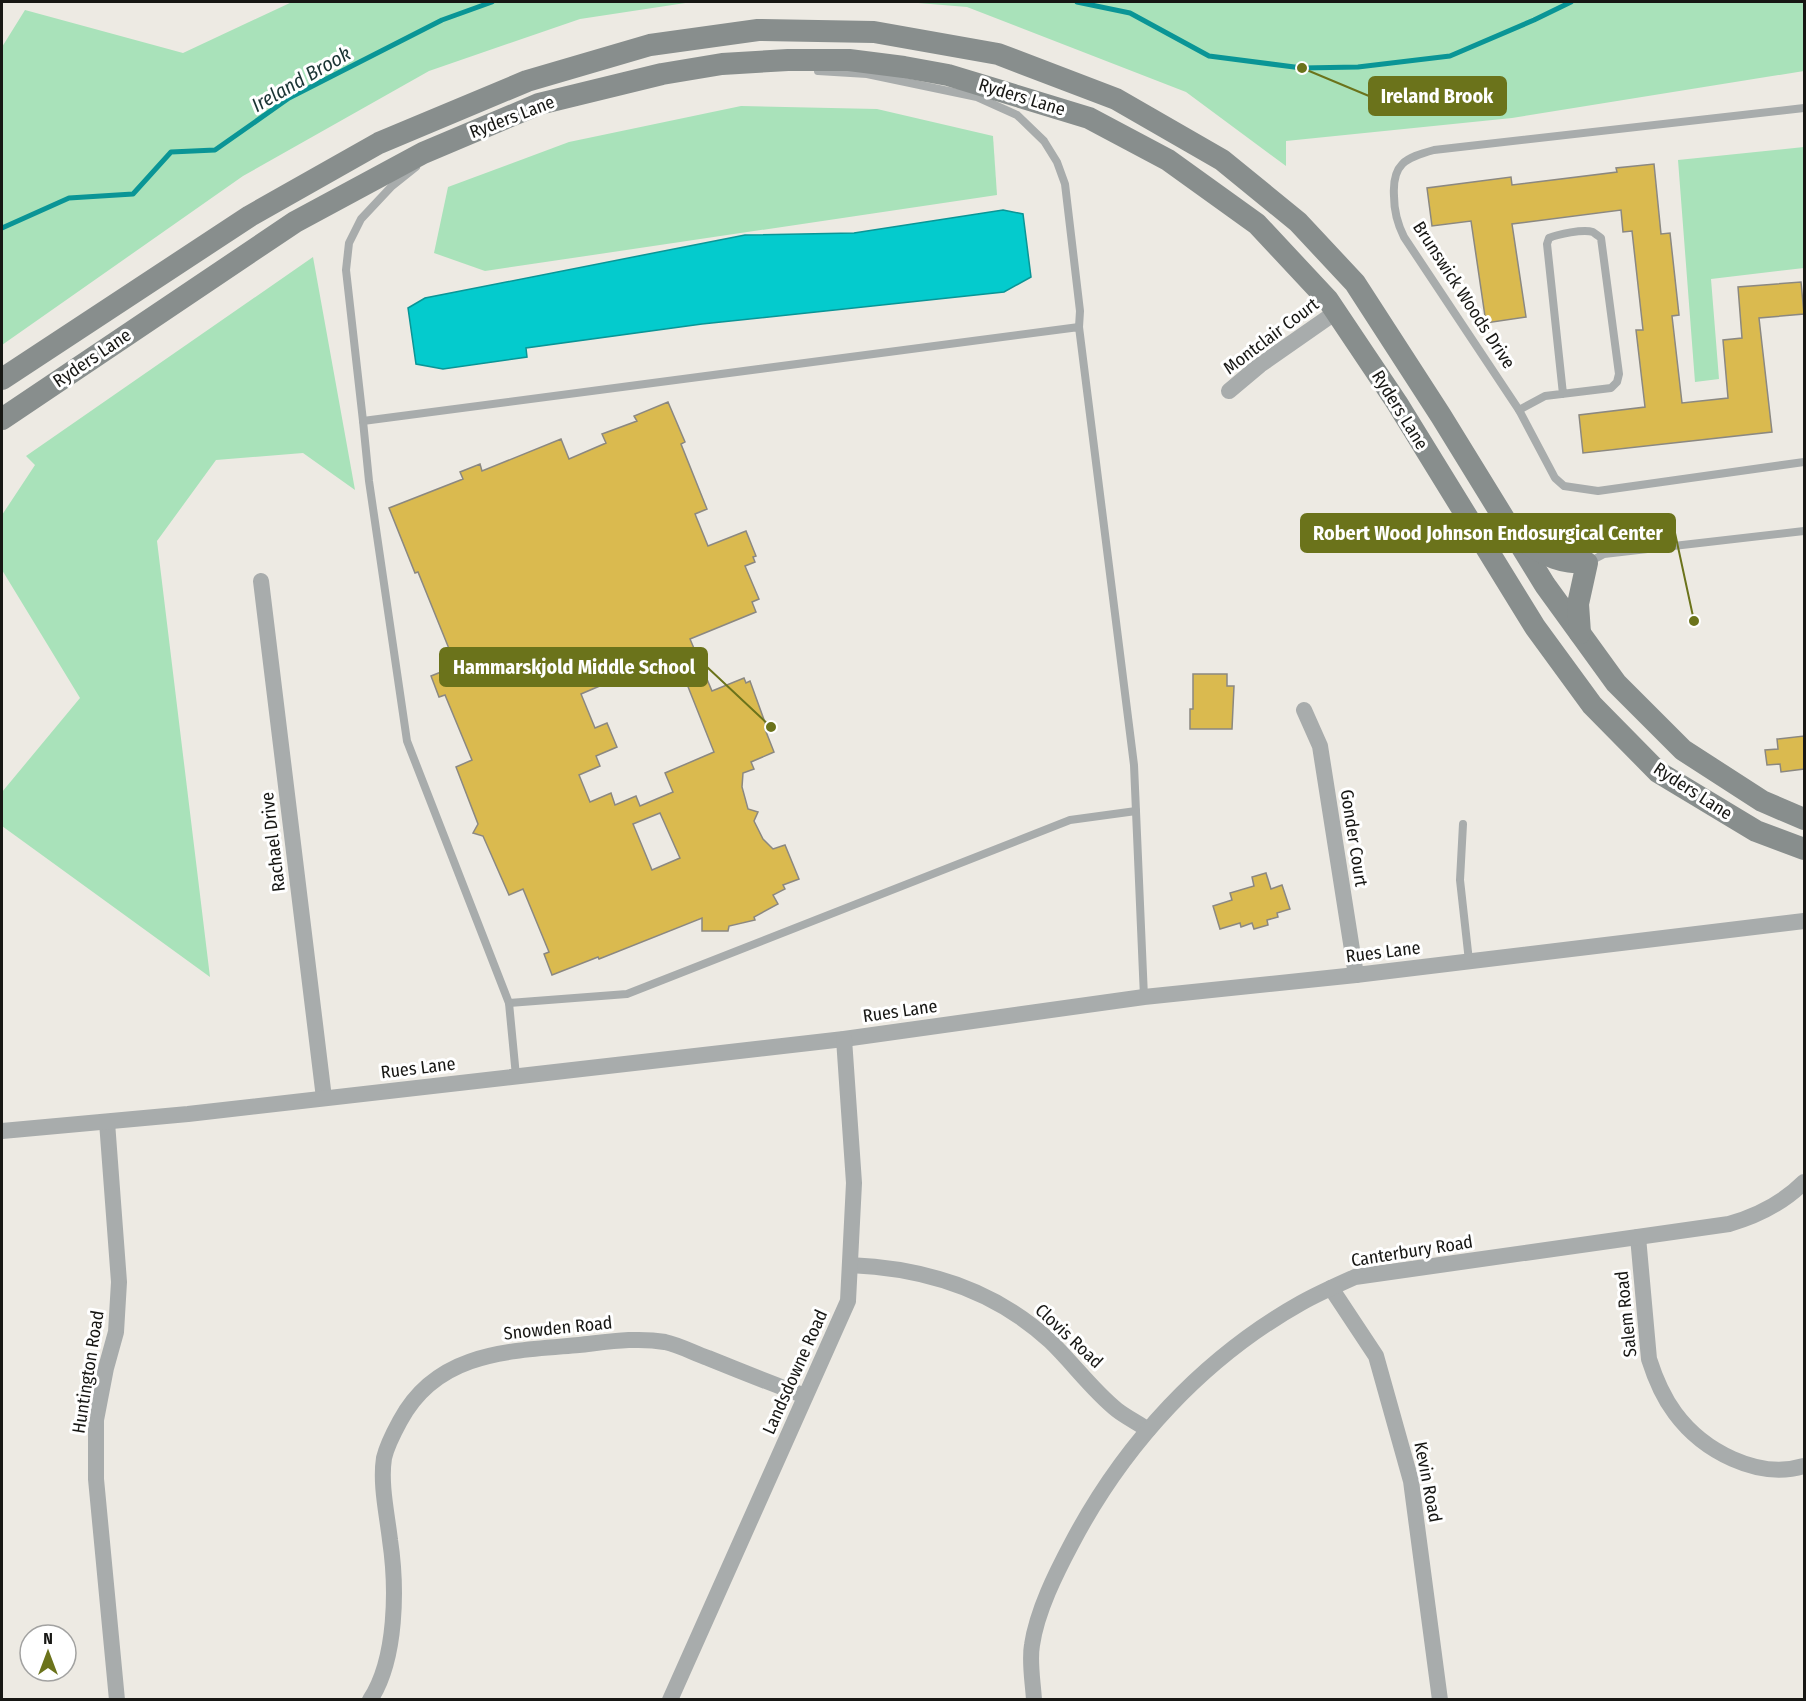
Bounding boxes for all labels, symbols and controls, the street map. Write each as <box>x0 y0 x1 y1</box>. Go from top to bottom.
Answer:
water label: Ireland Brook <box>247 41 355 117</box>
street label: Ryders Lane <box>976 73 1068 121</box>
callout: Ireland Brook <box>1369 77 1506 115</box>
text: Ireland Brook <box>1381 84 1494 108</box>
street label: Ryders Lane <box>466 91 558 143</box>
street label: Brunswick Woods Drive <box>1408 217 1520 373</box>
street label: Montclair Court <box>1219 293 1323 379</box>
street label: Ryders Lane <box>49 324 135 392</box>
street label: Ryders Lane <box>1367 366 1433 454</box>
callout: Robert Wood Johnson Endosurgical Center <box>1301 514 1675 552</box>
text: Robert Wood Johnson Endosurgical Center <box>1313 521 1664 545</box>
callout: Hammarskjold Middle School <box>440 648 707 686</box>
text: Hammarskjold Middle School <box>453 655 696 679</box>
street label: Ryders Lane <box>1650 757 1737 825</box>
street label: Gonder Court <box>1335 788 1373 888</box>
street label: Rachael Drive <box>256 791 290 893</box>
street label: Rues Lane <box>1344 936 1422 967</box>
street label: Rues Lane <box>861 995 939 1027</box>
street label: Rues Lane <box>379 1052 457 1083</box>
street label: Canterbury Road <box>1350 1231 1474 1271</box>
street label: Salem Road <box>1611 1270 1641 1358</box>
street label: Clovis Road <box>1030 1299 1108 1373</box>
street label: Landsdowne Road <box>758 1306 832 1438</box>
street label: Huntington Road <box>67 1309 109 1435</box>
street label: Snowden Road <box>503 1311 613 1345</box>
street label: Kevin Road <box>1409 1440 1447 1524</box>
north arrow <box>18 1623 78 1683</box>
text: N <box>43 1629 53 1648</box>

